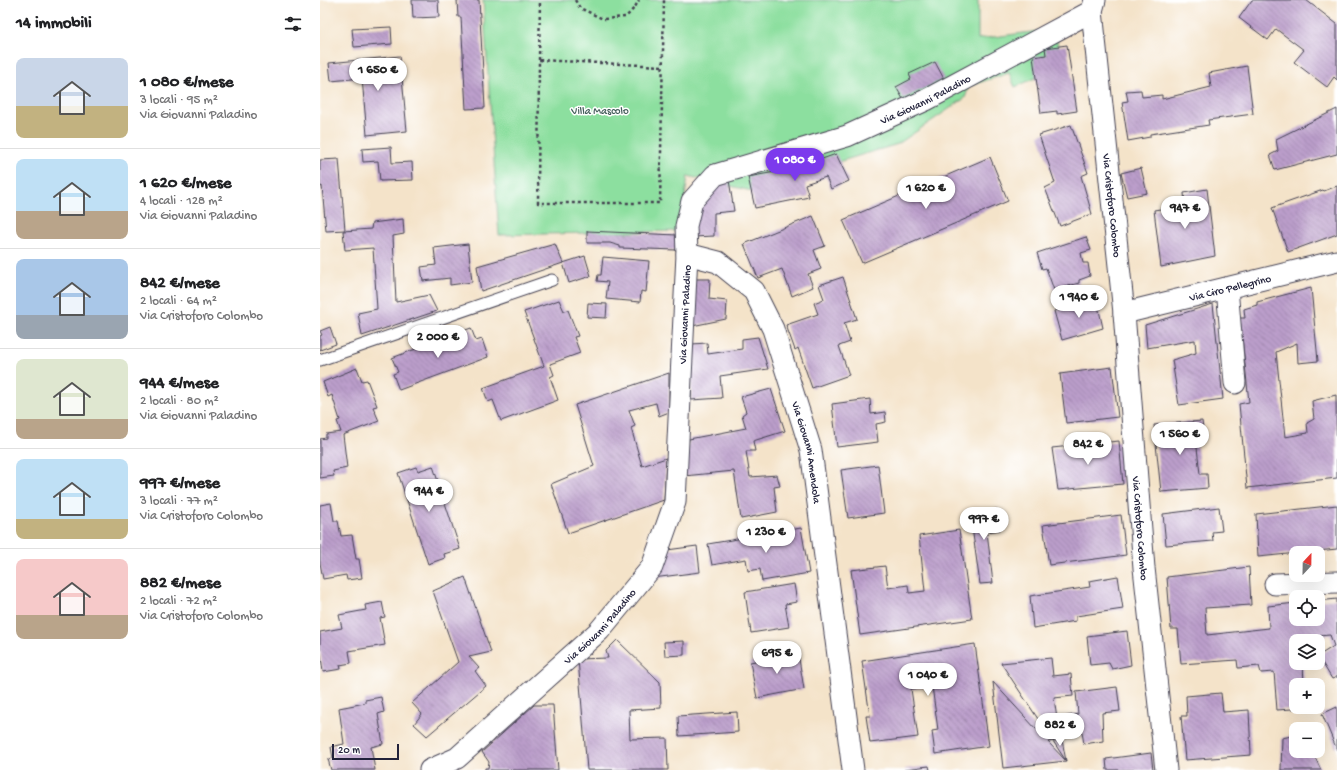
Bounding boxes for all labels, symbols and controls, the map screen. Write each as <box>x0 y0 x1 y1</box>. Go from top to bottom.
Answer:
icon: filters <box>282 13 304 35</box>
text: 14 immobili <box>16 14 92 34</box>
pin: 1 650 € <box>341 58 415 92</box>
text: 1 650 € <box>358 63 398 78</box>
text: 1 080 €/mese <box>140 73 234 93</box>
street label: Via Giovanni Paladino <box>878 73 974 128</box>
icon: home <box>48 74 96 122</box>
text: 3 locali · 95 m² <box>140 93 218 108</box>
park label: Villa Mascolo <box>570 106 629 118</box>
text: Via Giovanni Paladino <box>140 108 257 123</box>
pin: 1 080 € <box>758 148 832 182</box>
street label: Via Cristoforo Colombo <box>1099 152 1122 258</box>
text: 1 080 € <box>774 153 816 168</box>
text: 1 620 €/mese <box>140 174 232 194</box>
icon: home <box>48 175 96 223</box>
pin: 1 620 € <box>889 176 963 210</box>
text: 1 620 € <box>906 181 946 196</box>
text: 4 locali · 128 m² <box>140 194 223 209</box>
pin: 947 € <box>1157 196 1213 230</box>
text: 947 € <box>1170 201 1200 216</box>
text: Via Giovanni Paladino <box>140 209 257 224</box>
street label: Via Giovanni Paladino <box>678 264 694 365</box>
street label: Via Ciro Pellegrino <box>1187 273 1273 305</box>
text: 842 €/mese <box>140 274 220 294</box>
icon: home <box>48 275 96 323</box>
pin: 1 940 € <box>1042 285 1116 319</box>
text: 1 940 € <box>1059 290 1099 305</box>
text: 2 locali · 64 m² <box>140 294 217 309</box>
text: Via Cristoforo Colombo <box>140 309 263 324</box>
pin: 2 000 € <box>401 325 475 359</box>
text: 2 000 € <box>417 330 459 345</box>
text: 944 €/mese <box>140 374 219 394</box>
icon: home <box>48 375 96 423</box>
text: 2 locali · 80 m² <box>140 394 219 409</box>
street label: Via Giovanni Amendola <box>788 399 822 505</box>
text: Via Giovanni Paladino <box>140 409 257 424</box>
pin: 1 560 € <box>1143 422 1217 456</box>
text: 1 560 € <box>1160 427 1200 442</box>
pin: 842 € <box>1060 432 1116 466</box>
text: 842 € <box>1073 437 1103 452</box>
text: 997 €/mese <box>140 474 220 494</box>
icon: home <box>48 475 96 523</box>
street label: Via Cristoforo Colombo <box>1129 475 1149 581</box>
pin: 944 € <box>401 479 457 513</box>
text: 944 € <box>414 484 444 499</box>
text: 3 locali · 77 m² <box>140 494 218 509</box>
pin: 997 € <box>956 507 1012 541</box>
text: Via Cristoforo Colombo <box>140 509 263 524</box>
text: 997 € <box>969 512 999 527</box>
pin: 1 230 € <box>729 520 803 554</box>
text: 1 230 € <box>746 525 786 540</box>
north arrow <box>1289 546 1325 582</box>
map controls <box>1289 546 1325 758</box>
text: 882 €/mese <box>140 574 221 594</box>
icon: home <box>48 575 96 623</box>
street label: Via Giovanni Paladino <box>562 587 640 668</box>
button: locate <box>1289 590 1325 626</box>
text: 2 locali · 72 m² <box>140 594 217 609</box>
text: Via Cristoforo Colombo <box>140 609 263 624</box>
button: layers <box>1289 634 1325 670</box>
pin: 695 € <box>749 641 805 675</box>
text: 695 € <box>762 646 792 661</box>
pin: 1 040 € <box>891 663 965 697</box>
text: 1 040 € <box>908 668 948 683</box>
button: + <box>1289 678 1325 714</box>
pin: 882 € <box>1032 713 1088 747</box>
text: 882 € <box>1044 718 1076 733</box>
button: − <box>1289 722 1325 758</box>
scale bar <box>332 742 399 761</box>
text: 20 m <box>338 745 360 757</box>

